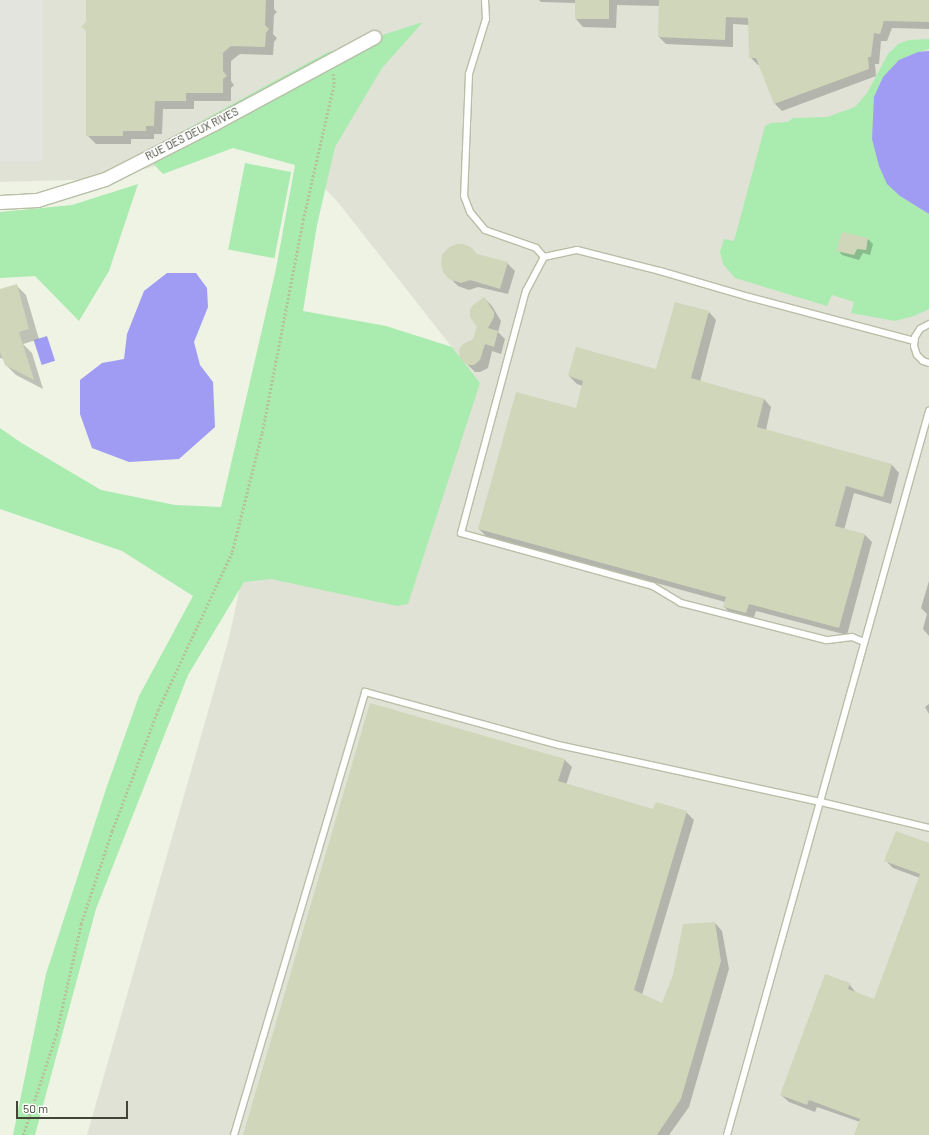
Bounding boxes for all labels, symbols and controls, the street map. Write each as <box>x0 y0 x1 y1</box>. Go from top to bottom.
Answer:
street label: RUE DES DEUX RIVES <box>143 105 241 163</box>
scale bar <box>18 1093 130 1119</box>
text: 50 m <box>23 1101 48 1115</box>

